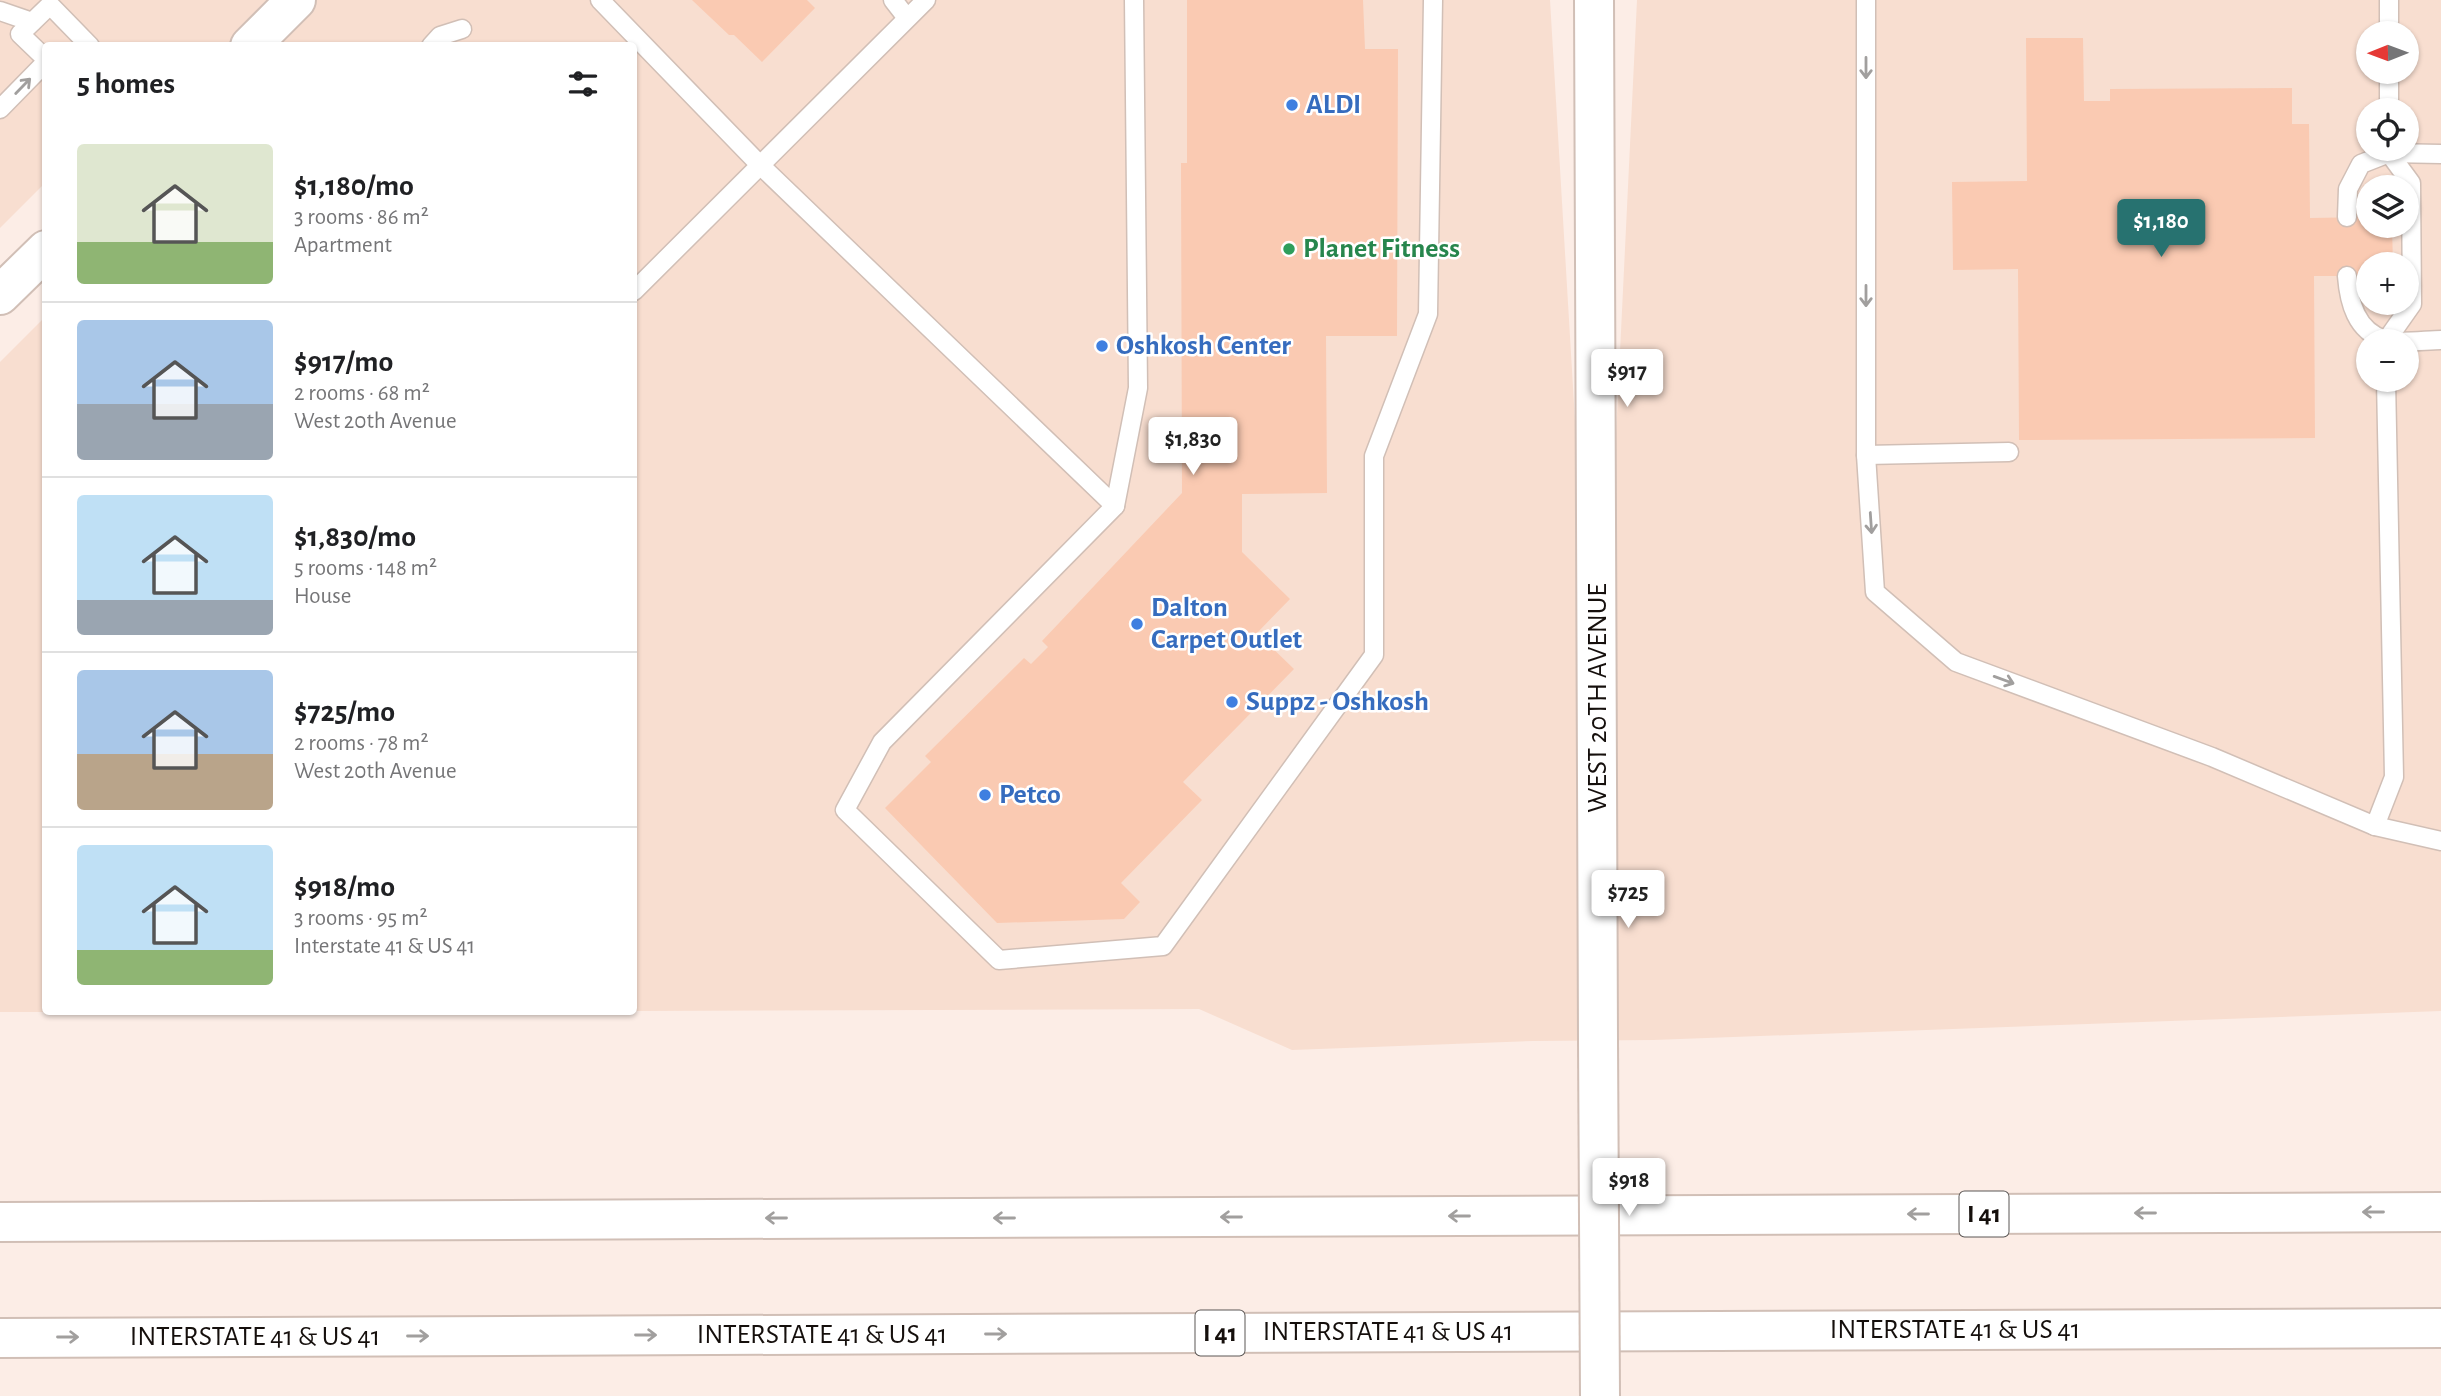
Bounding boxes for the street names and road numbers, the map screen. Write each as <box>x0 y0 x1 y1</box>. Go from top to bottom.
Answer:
street label: WEST 20TH AVENUE <box>1584 583 1612 813</box>
road number: I 41 <box>1960 1191 2008 1236</box>
road number: I 41 <box>1196 1310 1244 1356</box>
street label: INTERSTATE 41 & US 41 <box>1830 1316 2080 1344</box>
street label: INTERSTATE 41 & US 41 <box>1263 1318 1513 1346</box>
street label: INTERSTATE 41 & US 41 <box>697 1321 947 1349</box>
street label: INTERSTATE 41 & US 41 <box>130 1323 380 1351</box>

